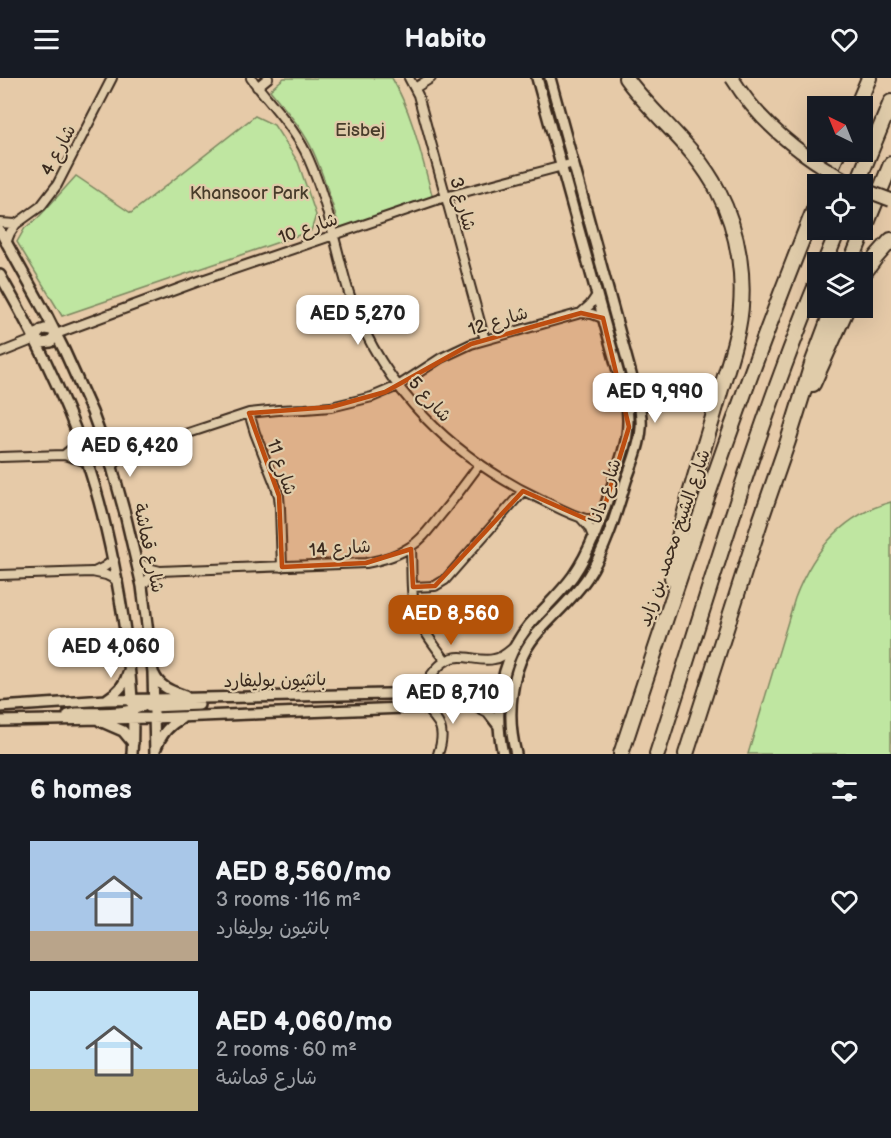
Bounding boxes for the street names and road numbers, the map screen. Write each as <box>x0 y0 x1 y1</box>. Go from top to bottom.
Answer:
street label: شارع 4 <box>36 121 81 180</box>
street label: شارع 3 <box>444 175 480 234</box>
street label: شارع 10 <box>276 209 341 249</box>
street label: شارع 12 <box>466 302 531 341</box>
street label: شارع 5 <box>403 372 456 427</box>
street label: شارع 11 <box>261 436 301 498</box>
street label: شارع الشيخ محمد بن زايد <box>634 447 716 630</box>
street label: شارع دانا <box>585 456 627 527</box>
street label: شارع قماشة <box>128 501 168 595</box>
street label: شارع 14 <box>308 536 372 562</box>
street label: بانثيون بوليفارد <box>224 669 326 692</box>

